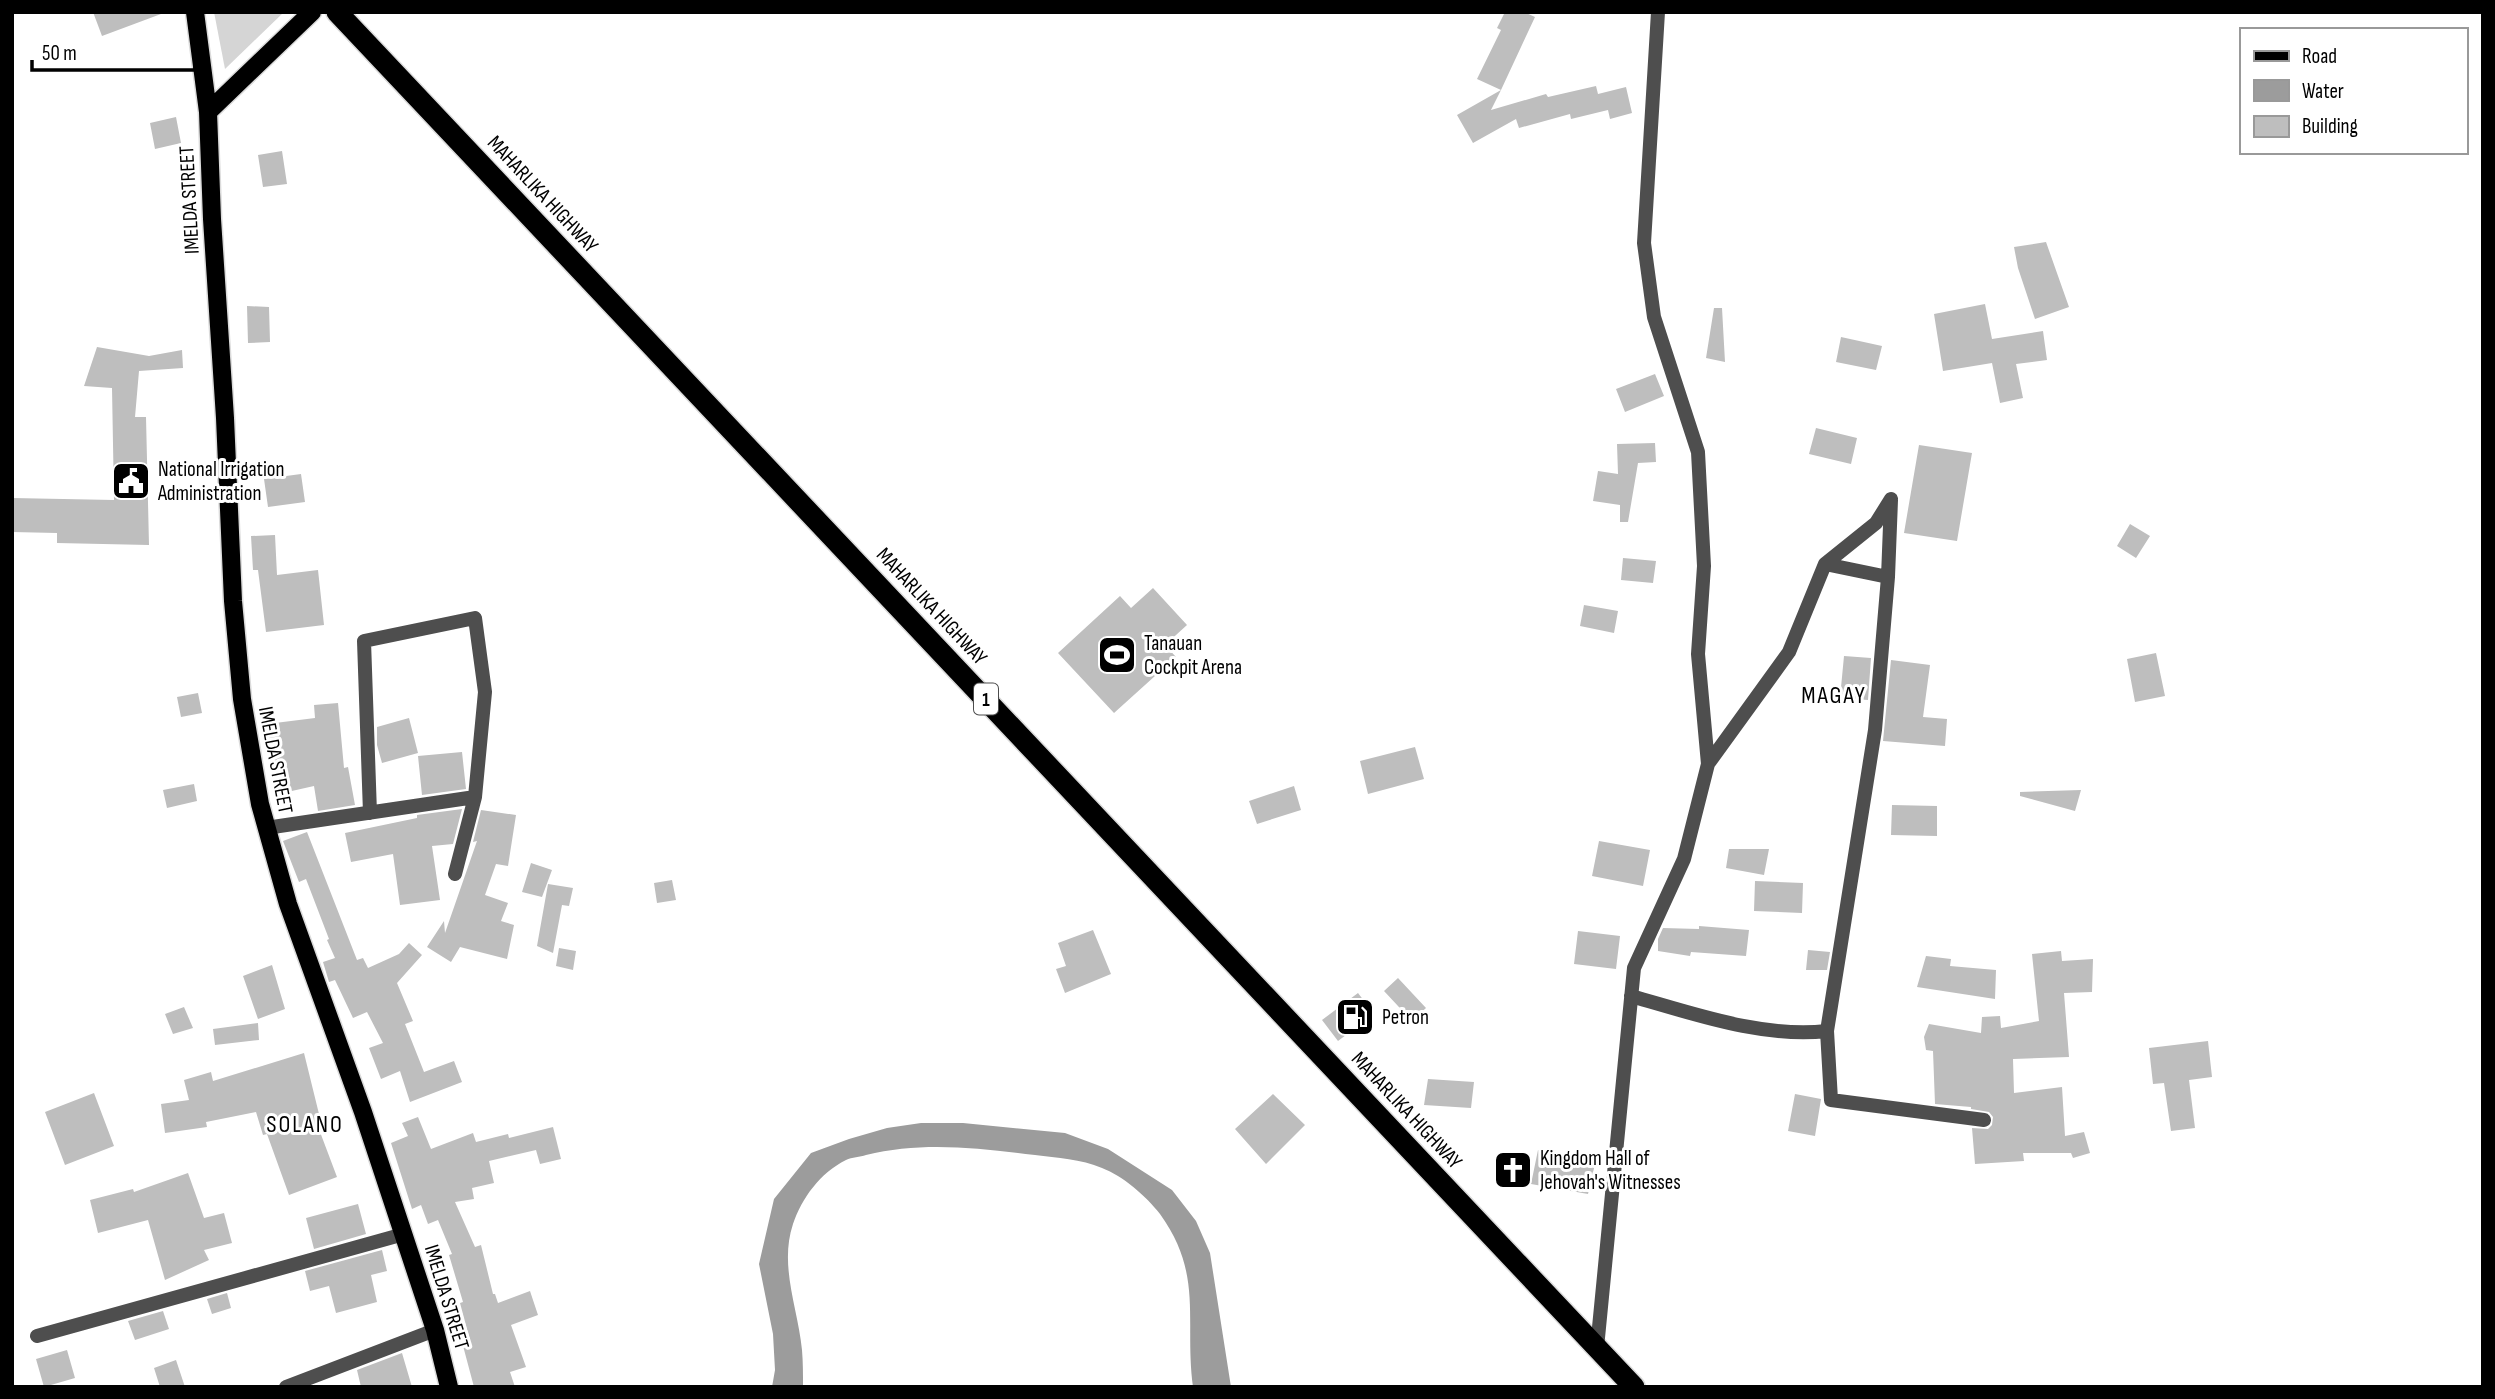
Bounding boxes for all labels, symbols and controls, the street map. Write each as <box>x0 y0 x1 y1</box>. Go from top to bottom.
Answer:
scale bar <box>32 28 194 72</box>
legend <box>2240 28 2467 154</box>
text: 50 m <box>42 41 77 66</box>
text: Road <box>2302 44 2337 69</box>
text: Water <box>2302 79 2344 104</box>
text: Building <box>2302 114 2358 139</box>
street label: MAHARLIKA HIGHWAY <box>482 131 603 258</box>
street label: IMELDA STREET <box>174 145 205 255</box>
place label: National Irrigation Administration <box>157 457 285 506</box>
public building icon: National Irrigation Administration <box>110 460 152 502</box>
street label: MAHARLIKA HIGHWAY <box>871 543 992 670</box>
place label: Tanauan Cockpit Arena <box>1144 631 1242 680</box>
sports icon: Tanauan Cockpit Arena <box>1096 634 1138 676</box>
district label: MAGAY <box>1801 681 1867 710</box>
road number: 1 <box>974 684 998 714</box>
street label: IMELDA STREET <box>253 704 298 816</box>
fuel station icon: Petron <box>1334 996 1376 1038</box>
place label: Petron <box>1382 1005 1429 1030</box>
street label: MAHARLIKA HIGHWAY <box>1346 1047 1467 1174</box>
district label: SOLANO <box>266 1110 344 1139</box>
place label: Kingdom Hall of Jehovah's Witnesses <box>1539 1146 1681 1195</box>
church icon: Kingdom Hall of Jehovah's Witnesses <box>1492 1149 1534 1191</box>
street label: IMELDA STREET <box>419 1242 474 1353</box>

